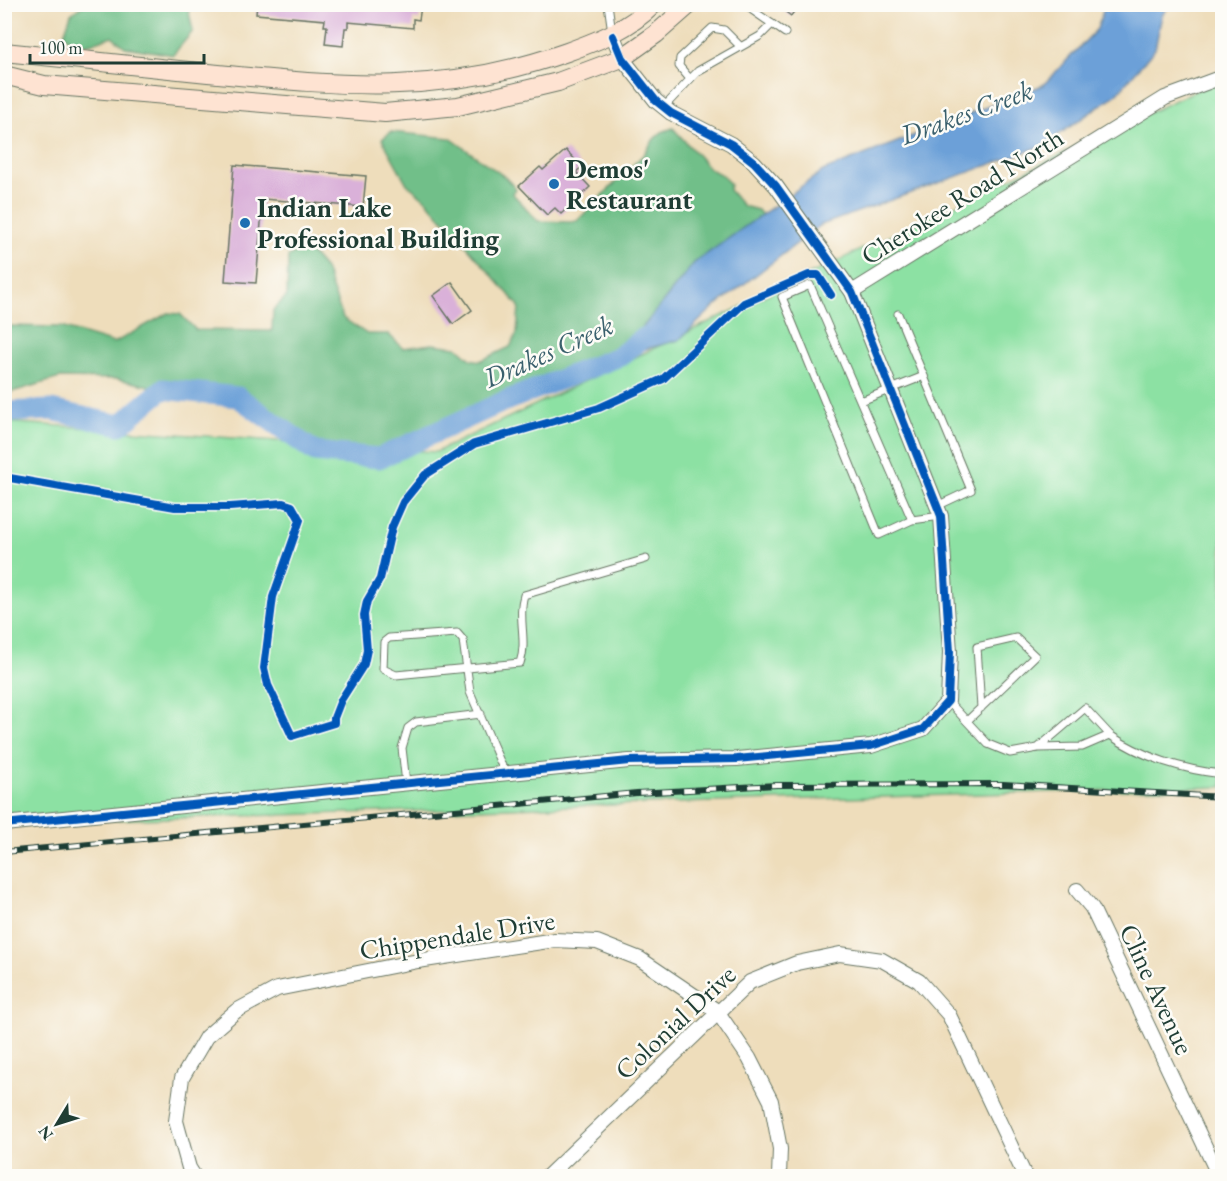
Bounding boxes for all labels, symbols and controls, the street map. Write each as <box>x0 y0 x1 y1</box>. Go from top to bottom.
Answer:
scale bar <box>30 27 204 65</box>
text: 100 m <box>39 36 83 59</box>
water label: Drakes Creek <box>894 71 1038 153</box>
street label: Cherokee Road North <box>854 120 1070 272</box>
place label: Demos' Restaurant <box>566 151 692 217</box>
marker: Demos' Restaurant <box>547 177 561 191</box>
place label: Indian Lake Professional Building <box>257 190 499 256</box>
marker: Indian Lake Professional Building <box>238 216 252 230</box>
water label: Drakes Creek <box>476 306 619 396</box>
street label: Chippendale Drive <box>357 902 557 968</box>
street label: Cline Avenue <box>1112 918 1202 1060</box>
street label: Colonial Drive <box>607 957 743 1087</box>
north arrow <box>27 1094 87 1154</box>
text: N <box>33 1121 58 1144</box>

